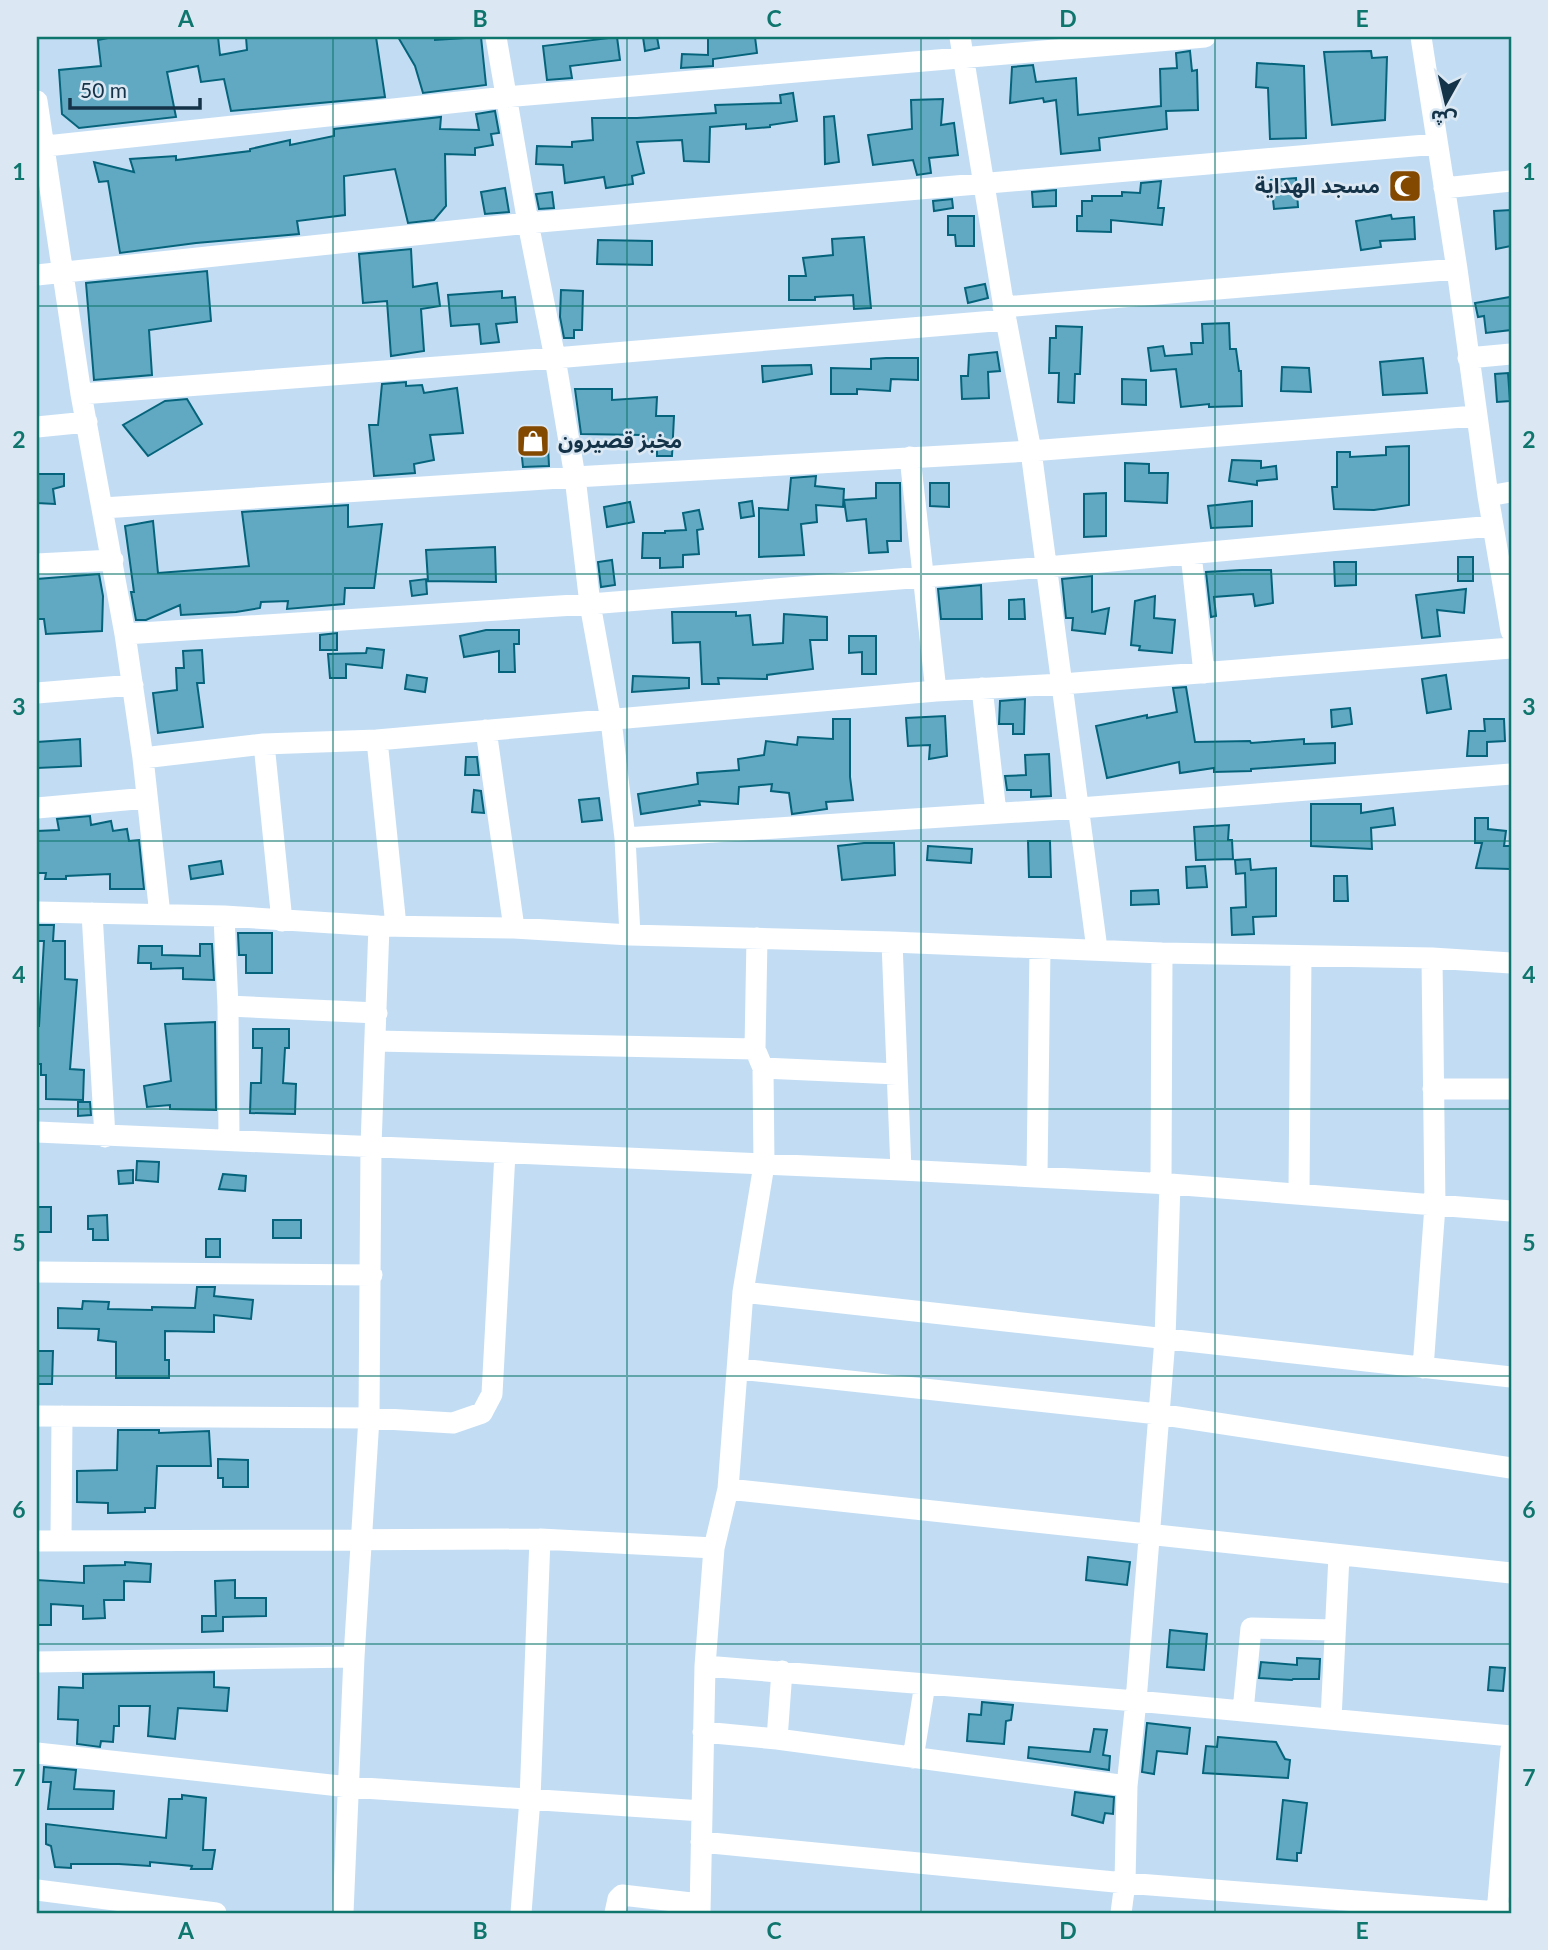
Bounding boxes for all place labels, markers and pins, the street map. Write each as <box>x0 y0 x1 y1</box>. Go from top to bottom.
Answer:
mosque icon: مسجد الهداية <box>1386 167 1424 205</box>
place label: مسجد الهداية <box>1255 172 1380 198</box>
shop icon: مخبز قصيرون <box>514 422 552 460</box>
place label: مخبز قصيرون <box>558 427 682 453</box>

